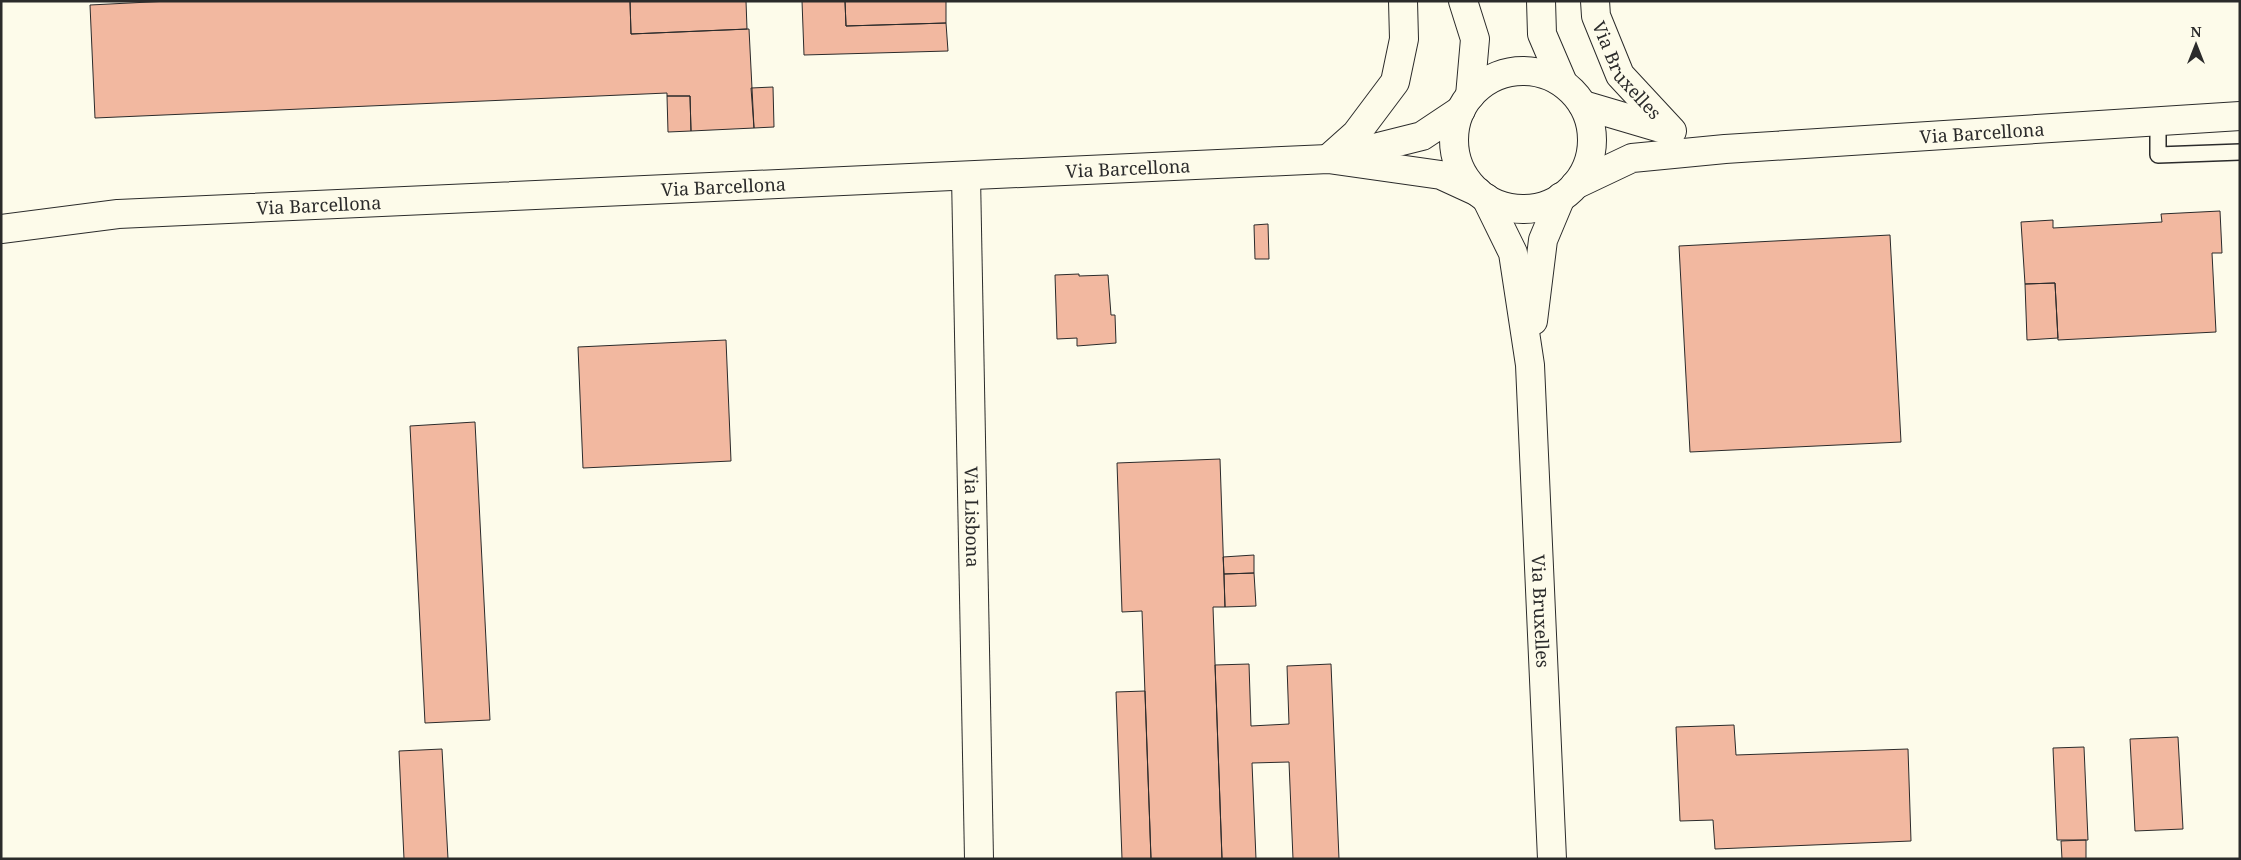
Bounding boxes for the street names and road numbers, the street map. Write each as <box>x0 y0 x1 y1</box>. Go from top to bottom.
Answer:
street label: Via Bruxelles <box>1587 17 1667 124</box>
street label: Via Barcellona <box>1919 117 2045 149</box>
street label: Via Barcellona <box>1065 153 1191 183</box>
street label: Via Barcellona <box>660 172 786 201</box>
street label: Via Barcellona <box>256 190 382 220</box>
street label: Via Lisbona <box>960 466 985 568</box>
street label: Via Bruxelles <box>1526 554 1555 668</box>

